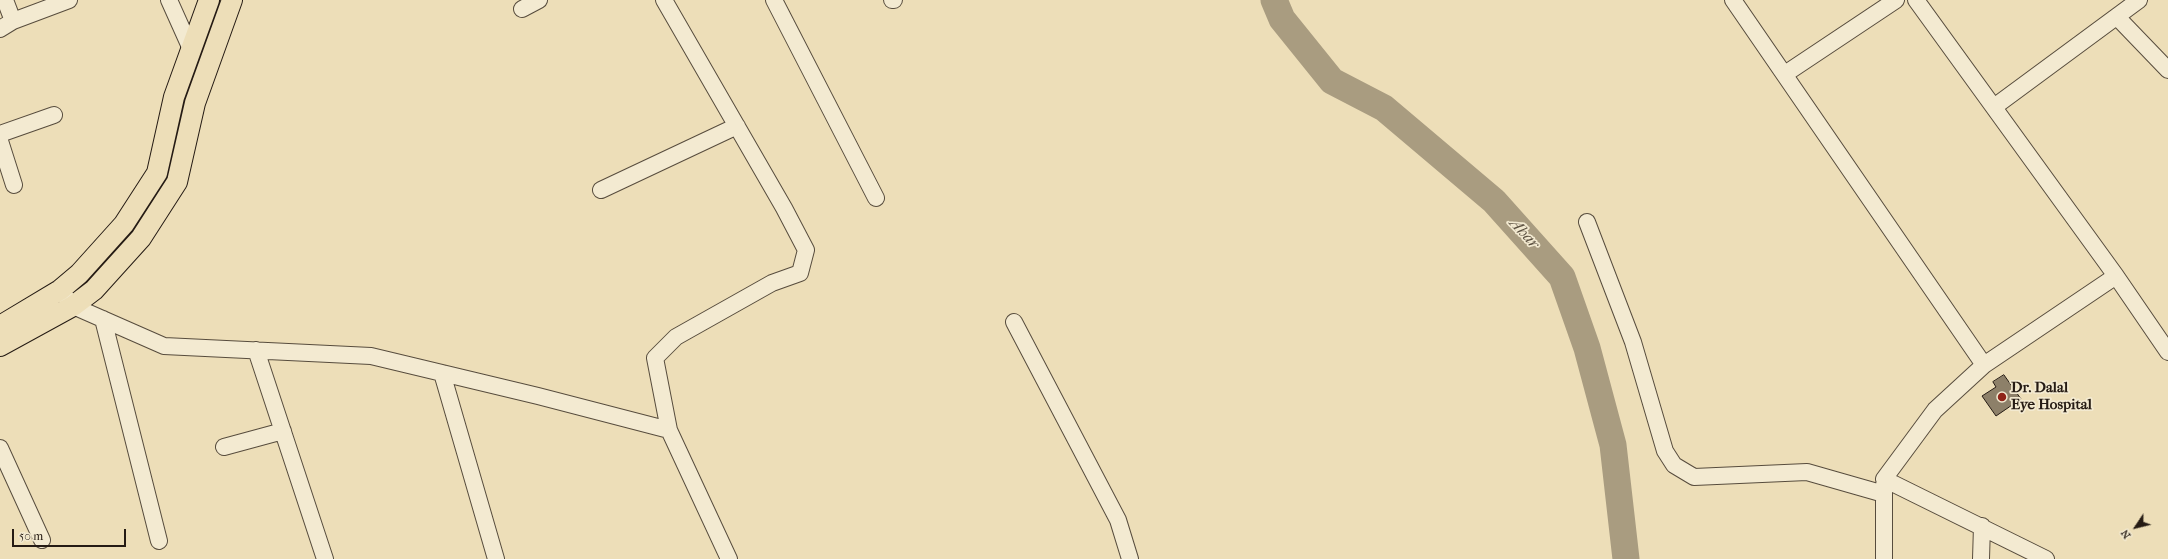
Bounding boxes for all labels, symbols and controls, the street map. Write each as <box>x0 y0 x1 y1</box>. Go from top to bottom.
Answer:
water label: Ahar <box>1505 215 1543 253</box>
place label: Dr. Dalal Eye Hospital <box>2011 379 2092 414</box>
marker: Dr. Dalal Eye Hospital <box>1996 391 2008 403</box>
north arrow <box>2116 507 2156 547</box>
scale bar <box>14 521 128 547</box>
text: N <box>2118 527 2133 541</box>
text: 50 m <box>19 529 43 543</box>

